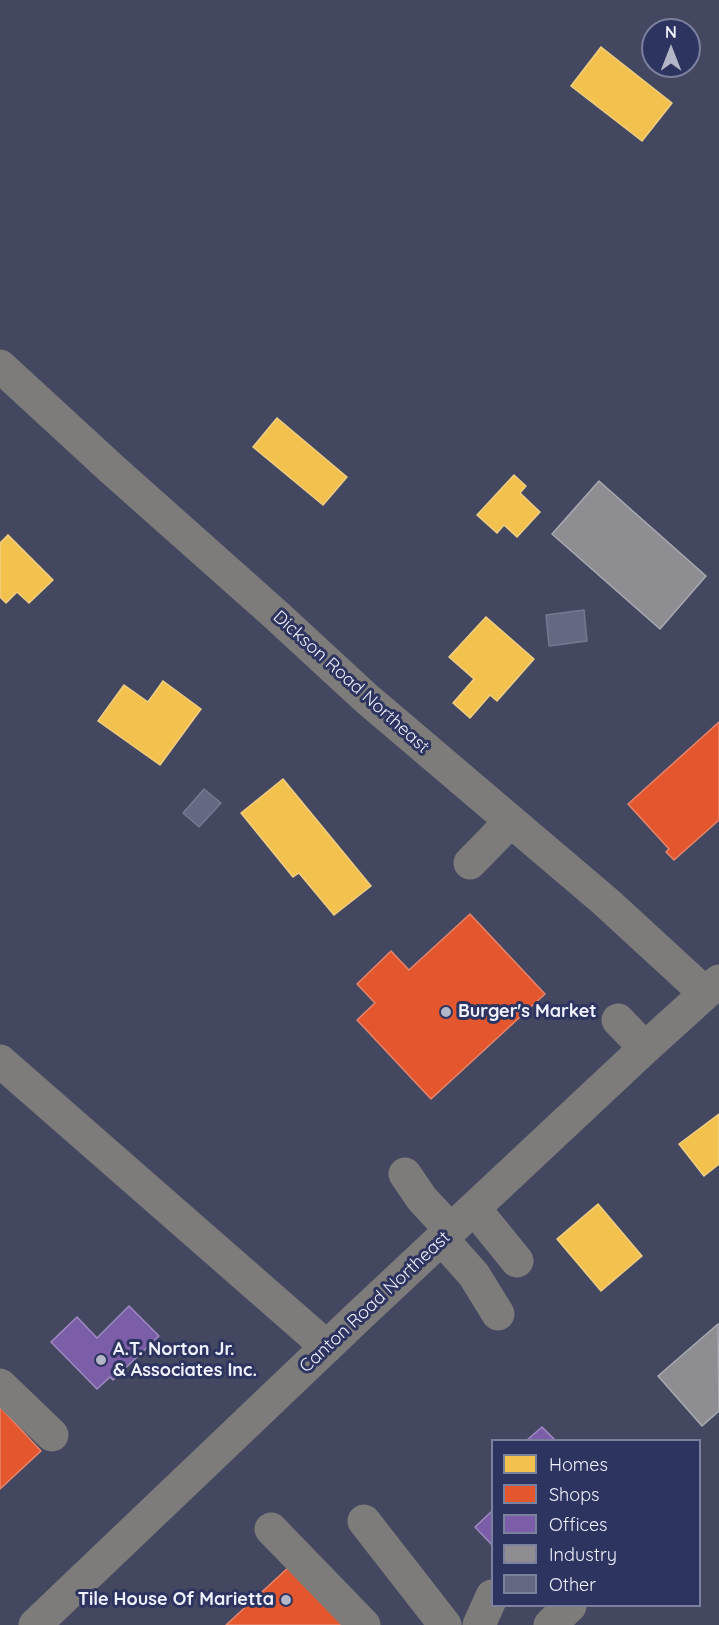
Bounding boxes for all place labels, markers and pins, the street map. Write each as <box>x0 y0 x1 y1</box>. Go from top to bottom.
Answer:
place label: Burger's Market <box>458 1001 597 1023</box>
marker: Burger's Market <box>439 1005 453 1019</box>
place label: A.T. Norton Jr. & Associates Inc. <box>113 1339 257 1382</box>
marker: A.T. Norton Jr. & Associates Inc. <box>94 1353 108 1367</box>
place label: Tile House Of Marietta <box>78 1589 274 1611</box>
marker: Tile House Of Marietta <box>279 1593 293 1607</box>

